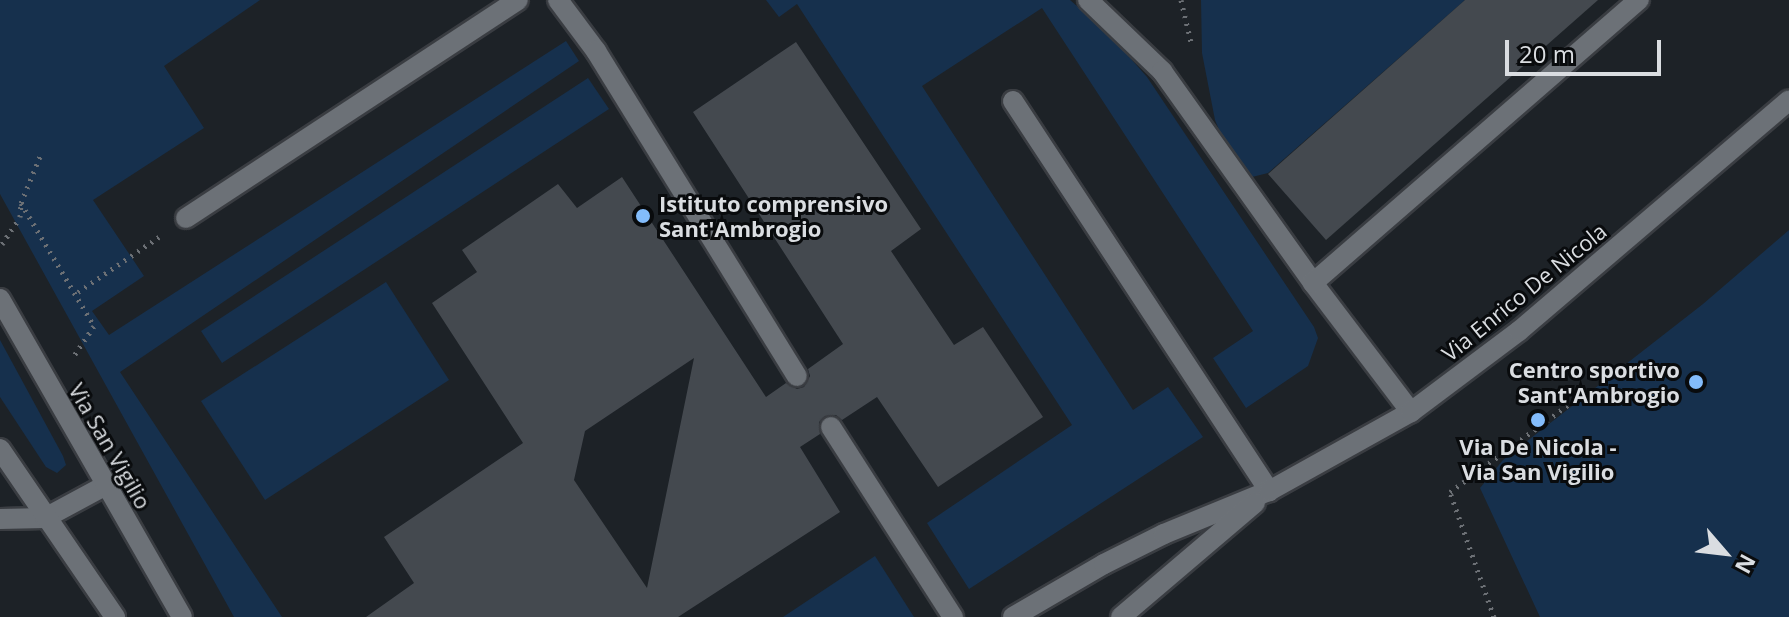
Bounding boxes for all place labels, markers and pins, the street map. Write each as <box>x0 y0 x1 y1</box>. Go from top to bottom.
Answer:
place label: Istituto comprensivo Sant'Ambrogio <box>659 190 888 242</box>
marker: Istituto comprensivo Sant'Ambrogio <box>634 207 652 225</box>
place label: Centro sportivo Sant'Ambrogio <box>1509 356 1680 408</box>
marker: Centro sportivo Sant'Ambrogio <box>1687 373 1705 391</box>
marker: Via De Nicola - Via San Vigilio <box>1529 411 1547 429</box>
place label: Via De Nicola - Via San Vigilio <box>1459 433 1617 484</box>

